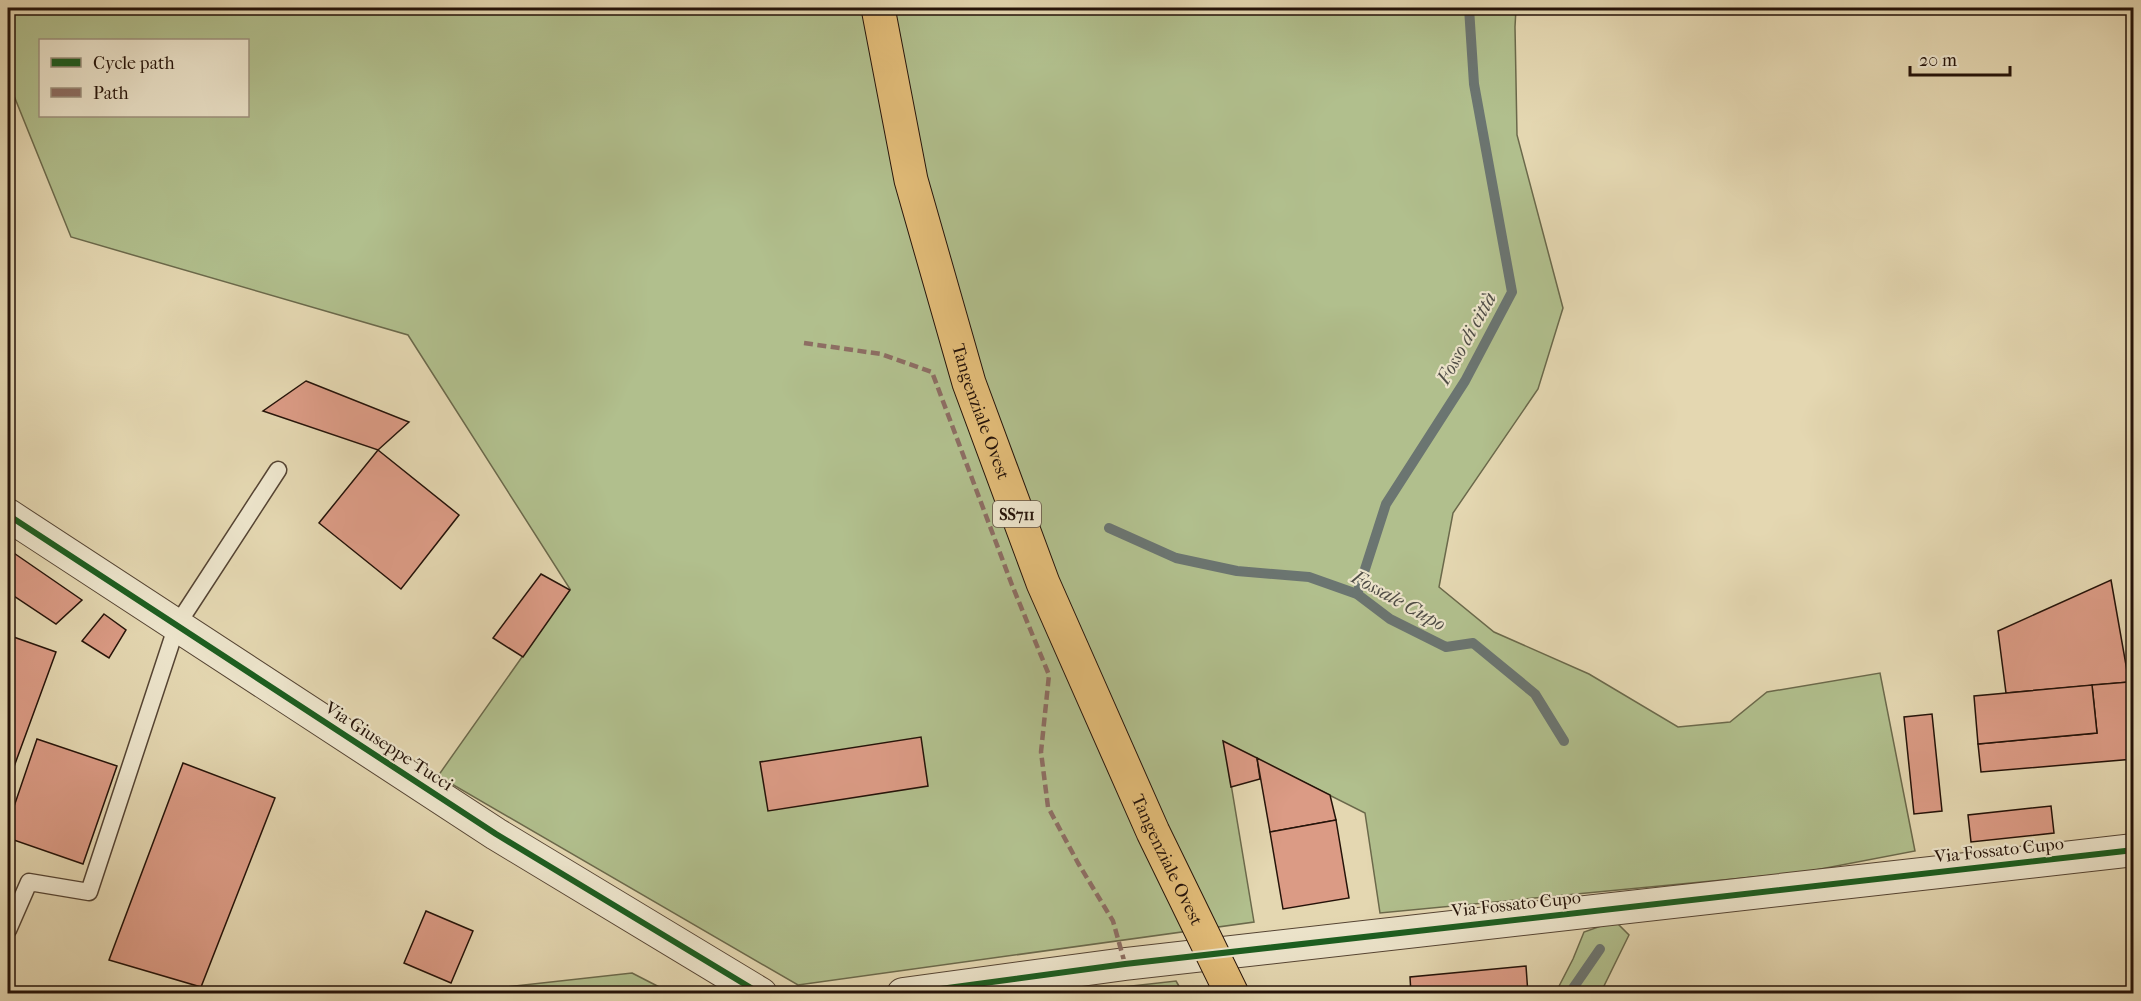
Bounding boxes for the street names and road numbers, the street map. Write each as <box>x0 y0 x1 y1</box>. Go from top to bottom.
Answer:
street label: Tangenziale Ovest <box>947 341 1014 483</box>
road number: SS711 <box>993 501 1041 527</box>
street label: Via Giuseppe Tucci <box>320 697 457 796</box>
street label: Tangenziale Ovest <box>1127 791 1207 930</box>
street label: Via Fossato Cupo <box>1932 833 2065 868</box>
street label: Via Fossato Cupo <box>1449 887 1582 922</box>

